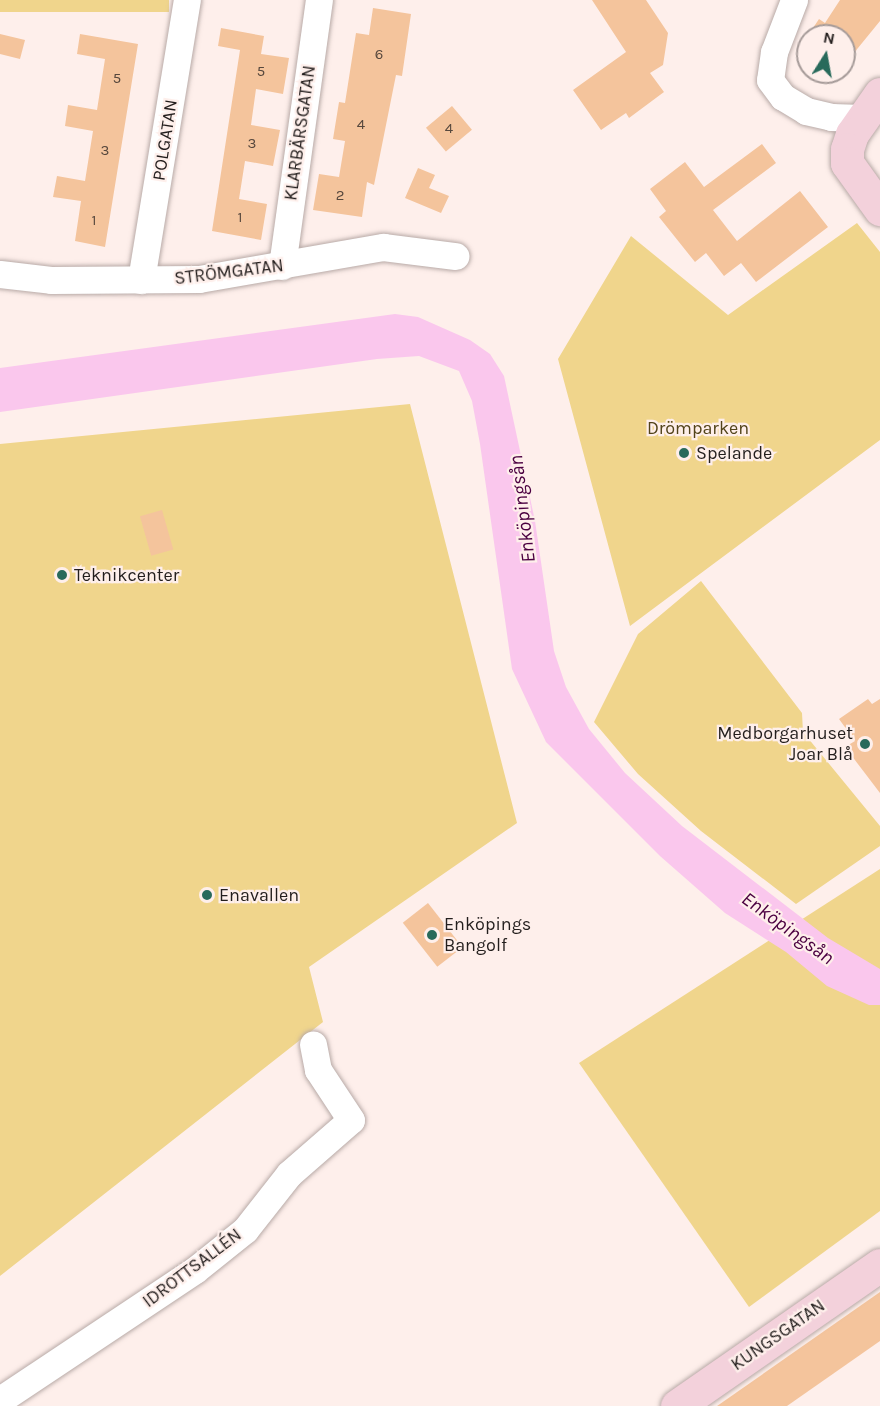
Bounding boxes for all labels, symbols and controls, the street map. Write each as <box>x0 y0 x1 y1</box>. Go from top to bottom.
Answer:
north arrow <box>796 24 856 84</box>
text: N <box>822 27 837 48</box>
house number: 6 <box>375 46 383 64</box>
house number: 5 <box>257 63 265 81</box>
street label: KLARBÄRSGATAN <box>280 64 320 202</box>
house number: 5 <box>113 70 121 88</box>
street label: POLGATAN <box>148 98 182 182</box>
house number: 4 <box>357 116 365 134</box>
house number: 4 <box>445 120 453 138</box>
house number: 3 <box>248 135 256 153</box>
house number: 3 <box>101 142 109 160</box>
house number: 2 <box>336 187 344 205</box>
house number: 1 <box>238 209 242 227</box>
house number: 1 <box>92 212 96 230</box>
street label: STRÖMGATAN <box>173 255 285 289</box>
park label: Drömparken <box>647 417 749 439</box>
place label: Spelande <box>696 442 772 464</box>
marker: Spelande <box>677 446 691 460</box>
water label: Enköpingsån <box>503 454 541 564</box>
place label: Teknikcenter <box>74 564 179 586</box>
marker: Teknikcenter <box>55 568 69 582</box>
place label: Medborgarhuset Joar Blå <box>717 723 853 766</box>
marker: Medborgarhuset Joar Blå <box>858 737 872 751</box>
place label: Enavallen <box>219 884 299 906</box>
water label: Enköpingsån <box>737 886 839 970</box>
marker: Enavallen <box>200 888 214 902</box>
place label: Enköpings Bangolf <box>444 914 531 956</box>
marker: Enköpings Bangolf <box>425 928 439 942</box>
street label: IDROTTSALLÉN <box>138 1224 246 1312</box>
street label: KUNGSGATAN <box>727 1295 829 1375</box>

